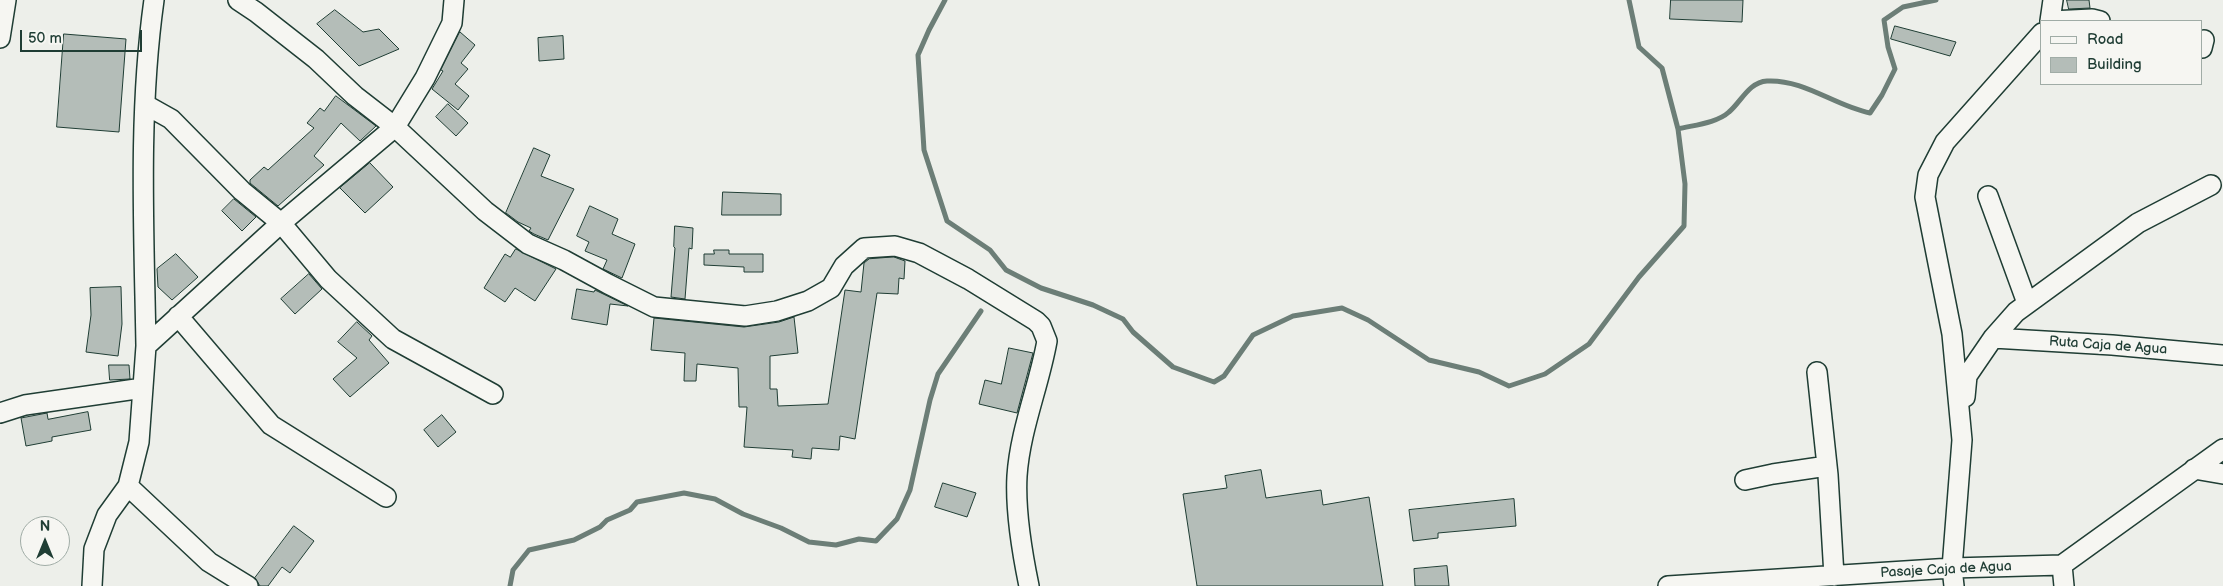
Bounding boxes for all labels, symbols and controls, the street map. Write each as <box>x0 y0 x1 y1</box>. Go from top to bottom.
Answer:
scale bar <box>22 20 145 52</box>
legend <box>2040 20 2203 85</box>
text: 50 m <box>28 29 62 48</box>
text: Road <box>2087 30 2123 49</box>
text: Building <box>2087 55 2142 74</box>
street label: Ruta Caja de Agua <box>2048 333 2168 359</box>
north arrow <box>20 516 70 566</box>
text: N <box>40 518 50 535</box>
street label: Pasaje Caja de Agua <box>1880 558 2012 582</box>

